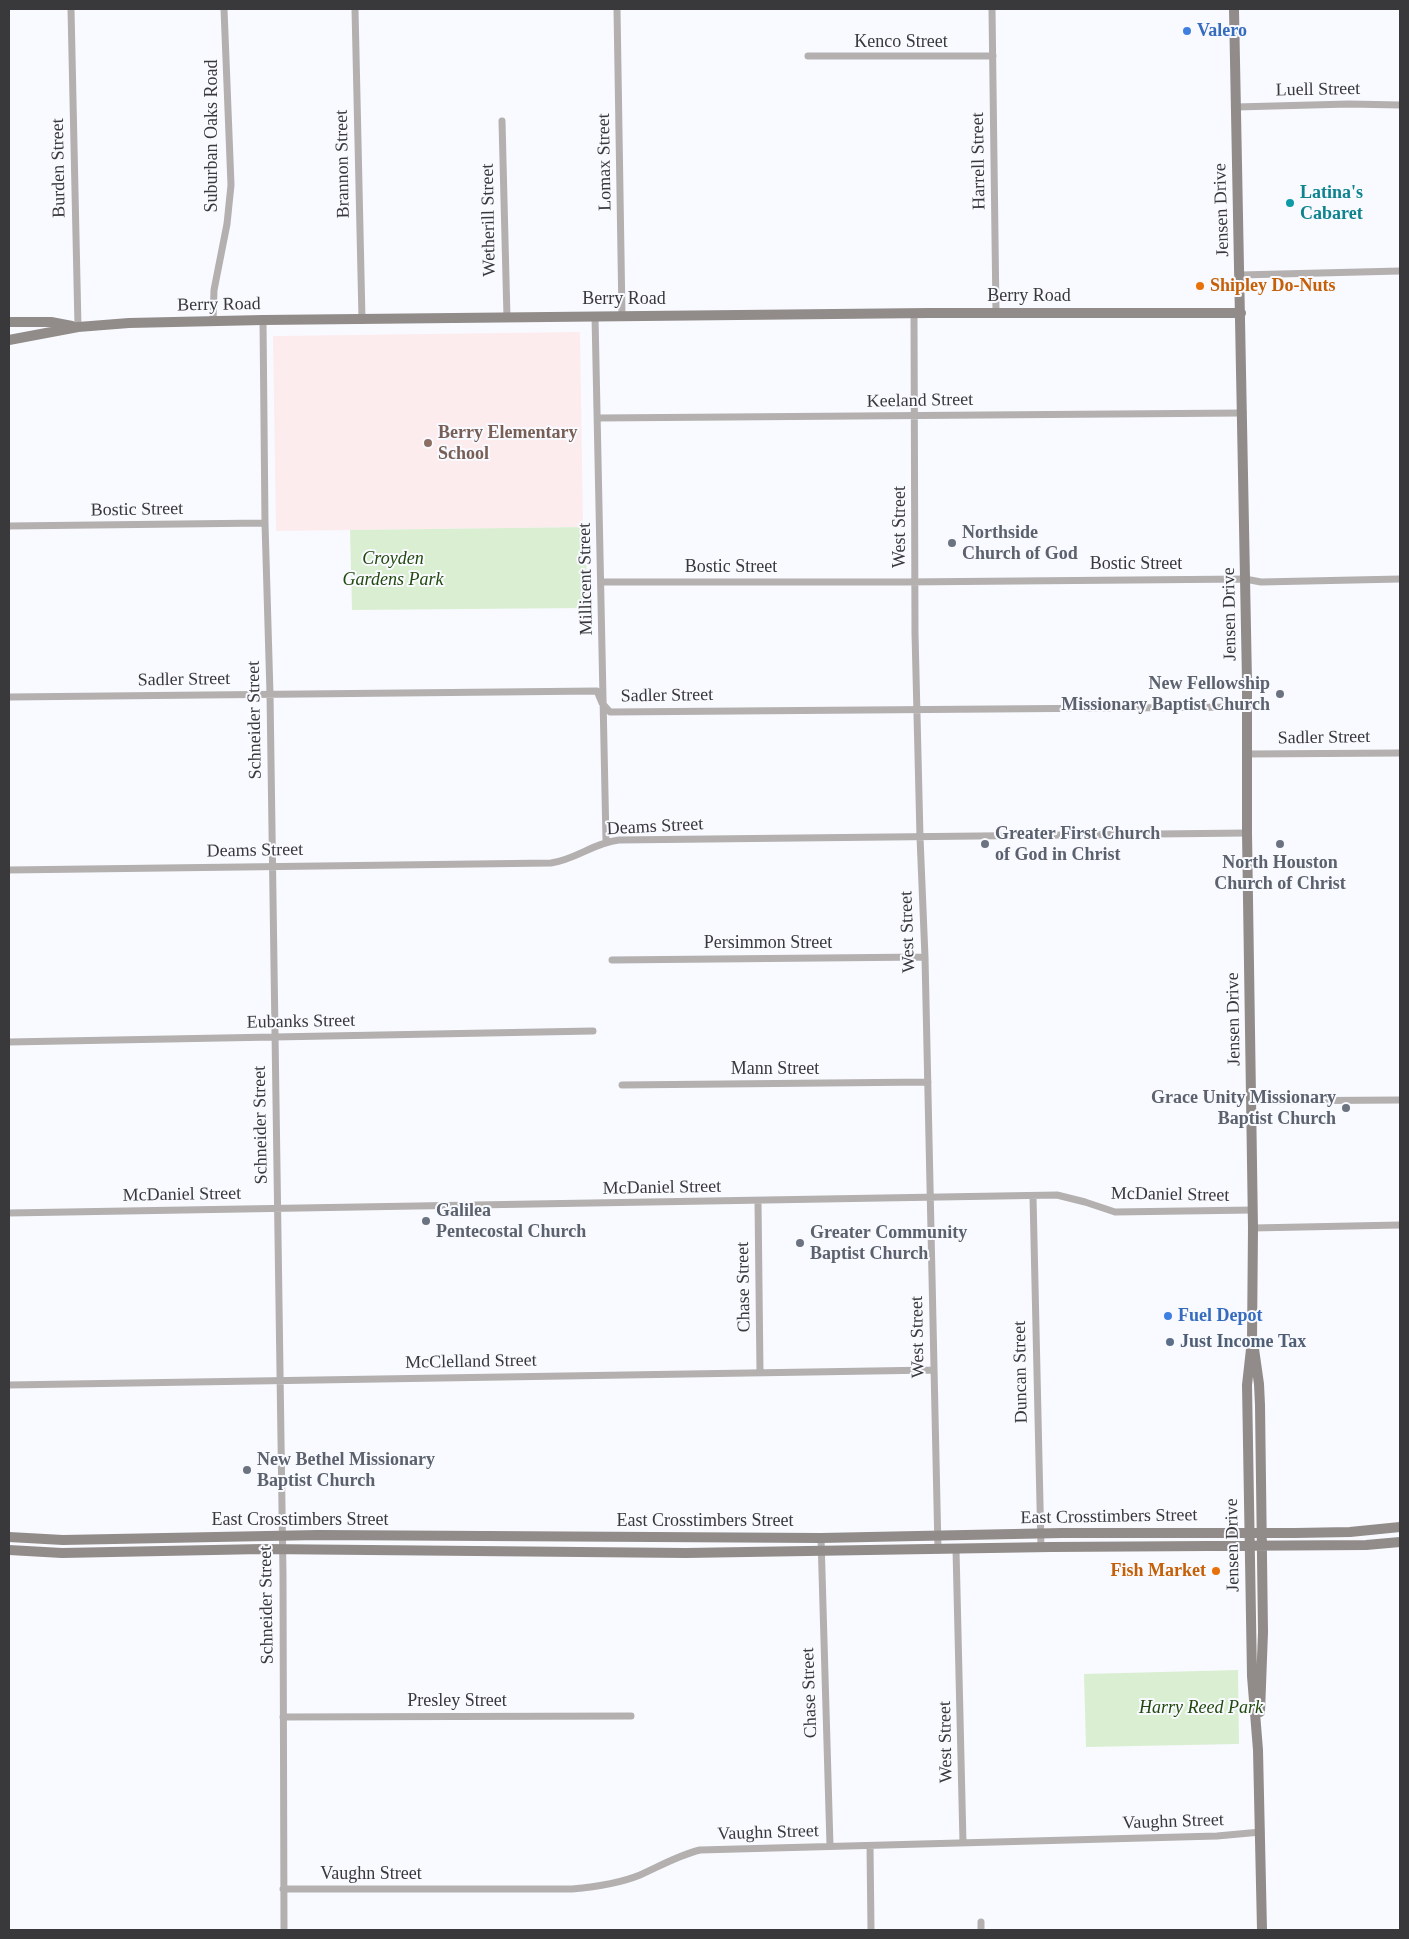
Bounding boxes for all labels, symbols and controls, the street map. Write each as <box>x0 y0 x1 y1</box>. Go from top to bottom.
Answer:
place label: Valero <box>1197 20 1247 42</box>
marker: Valero <box>1181 25 1193 37</box>
street label: Kenco Street <box>854 31 948 53</box>
street label: Suburban Oaks Road <box>201 60 223 212</box>
street label: Luell Street <box>1276 78 1360 102</box>
street label: Brannon Street <box>331 110 355 218</box>
street label: Harrell Street <box>967 112 991 210</box>
street label: Lomax Street <box>593 113 617 211</box>
street label: Burden Street <box>47 118 71 218</box>
street label: Wetherill Street <box>477 163 501 277</box>
street label: Jensen Drive <box>1210 163 1234 257</box>
place label: Latina's Cabaret <box>1300 182 1363 224</box>
marker: Latina's Cabaret <box>1284 197 1296 209</box>
place label: Shipley Do-Nuts <box>1210 275 1336 297</box>
marker: Shipley Do-Nuts <box>1194 280 1206 292</box>
street label: Berry Road <box>987 285 1071 307</box>
street label: Berry Road <box>582 288 666 310</box>
street label: Berry Road <box>177 293 261 317</box>
street label: Keeland Street <box>867 389 973 413</box>
place label: Berry Elementary School <box>438 422 577 464</box>
marker: Berry Elementary School <box>422 437 434 449</box>
street label: West Street <box>889 486 911 568</box>
street label: Bostic Street <box>91 498 183 522</box>
place label: Northside Church of God <box>962 522 1078 564</box>
street label: Millicent Street <box>574 523 598 635</box>
marker: Northside Church of God <box>946 537 958 549</box>
park label: Croyden Gardens Park <box>343 548 443 590</box>
street label: Bostic Street <box>1090 553 1182 575</box>
street label: Bostic Street <box>685 556 777 578</box>
street label: Jensen Drive <box>1218 567 1242 661</box>
street label: Schneider Street <box>243 661 267 779</box>
street label: Sadler Street <box>138 668 230 692</box>
place label: New Fellowship Missionary Baptist Church <box>1061 673 1270 716</box>
street label: Sadler Street <box>621 684 713 708</box>
marker: New Fellowship Missionary Baptist Church <box>1274 688 1286 700</box>
street label: Sadler Street <box>1278 726 1370 750</box>
street label: Deams Street <box>606 814 704 840</box>
place label: Greater First Church of God in Christ <box>995 823 1160 866</box>
marker: Greater First Church of God in Christ <box>979 838 991 850</box>
marker: North Houston Church of Christ <box>1274 838 1286 850</box>
street label: Deams Street <box>207 839 303 863</box>
place label: North Houston Church of Christ <box>1214 852 1346 894</box>
street label: West Street <box>896 891 920 973</box>
street label: Persimmon Street <box>704 932 832 954</box>
street label: Jensen Drive <box>1222 972 1246 1066</box>
street label: Eubanks Street <box>247 1010 355 1034</box>
street label: Mann Street <box>731 1058 819 1080</box>
street label: Schneider Street <box>249 1066 273 1184</box>
place label: Grace Unity Missionary Baptist Church <box>1151 1087 1336 1130</box>
marker: Grace Unity Missionary Baptist Church <box>1340 1102 1352 1114</box>
street label: McDaniel Street <box>603 1176 721 1200</box>
street label: McDaniel Street <box>123 1183 241 1207</box>
street label: McDaniel Street <box>1111 1183 1229 1207</box>
place label: Galilea Pentecostal Church <box>436 1200 586 1242</box>
marker: Galilea Pentecostal Church <box>420 1215 432 1227</box>
place label: Greater Community Baptist Church <box>810 1222 967 1264</box>
marker: Greater Community Baptist Church <box>794 1237 806 1249</box>
street label: Chase Street <box>732 1242 756 1332</box>
street label: West Street <box>906 1296 930 1378</box>
place label: Fuel Depot <box>1178 1305 1262 1327</box>
marker: Fuel Depot <box>1162 1310 1174 1322</box>
street label: Duncan Street <box>1009 1321 1033 1423</box>
place label: Just Income Tax <box>1180 1331 1306 1353</box>
marker: Just Income Tax <box>1164 1336 1176 1348</box>
street label: McClelland Street <box>405 1350 537 1374</box>
place label: New Bethel Missionary Baptist Church <box>257 1449 435 1492</box>
marker: New Bethel Missionary Baptist Church <box>241 1464 253 1476</box>
street label: Jensen Drive <box>1221 1498 1245 1592</box>
street label: East Crosstimbers Street <box>1020 1505 1198 1529</box>
street label: East Crosstimbers Street <box>212 1509 388 1531</box>
street label: East Crosstimbers Street <box>617 1510 793 1532</box>
street label: Schneider Street <box>255 1546 279 1664</box>
place label: Fish Market <box>1111 1560 1206 1582</box>
marker: Fish Market <box>1210 1565 1222 1577</box>
street label: Chase Street <box>798 1647 822 1739</box>
street label: Presley Street <box>407 1690 507 1712</box>
park label: Harry Reed Park <box>1139 1697 1263 1719</box>
street label: West Street <box>934 1701 958 1783</box>
street label: Vaughn Street <box>1122 1809 1224 1835</box>
street label: Vaughn Street <box>717 1820 819 1846</box>
street label: Vaughn Street <box>320 1863 422 1885</box>

